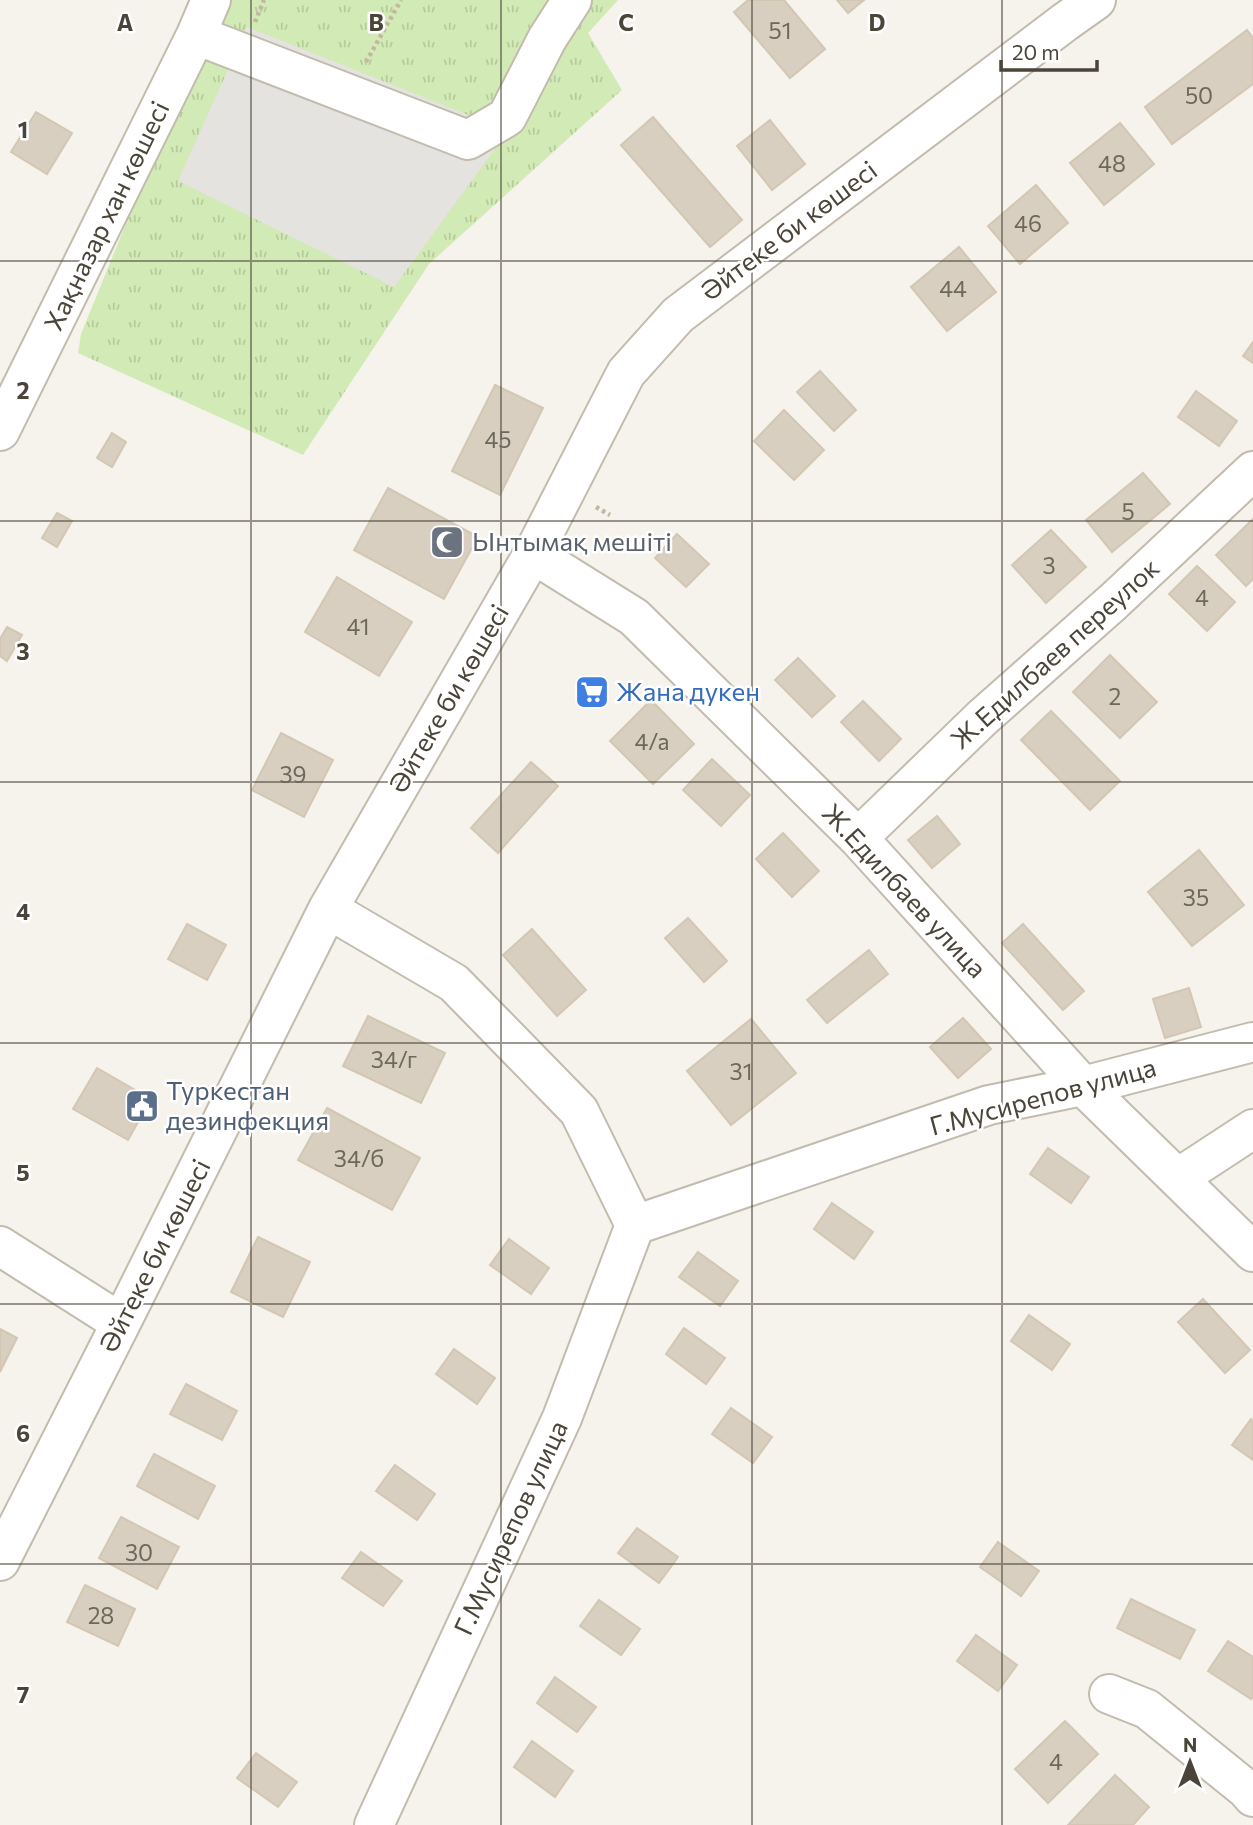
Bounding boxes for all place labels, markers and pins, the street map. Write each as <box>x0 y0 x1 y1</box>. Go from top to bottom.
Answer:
mosque icon: Ынтымақ мешіті <box>428 523 466 561</box>
place label: Ынтымақ мешіті <box>472 525 672 556</box>
supermarket icon: Жана дукен <box>573 673 611 711</box>
place label: Жана дукен <box>616 675 760 706</box>
place label: Туркестан дезинфекция <box>166 1074 329 1135</box>
public building icon: Туркестан дезинфекция <box>123 1087 161 1125</box>

